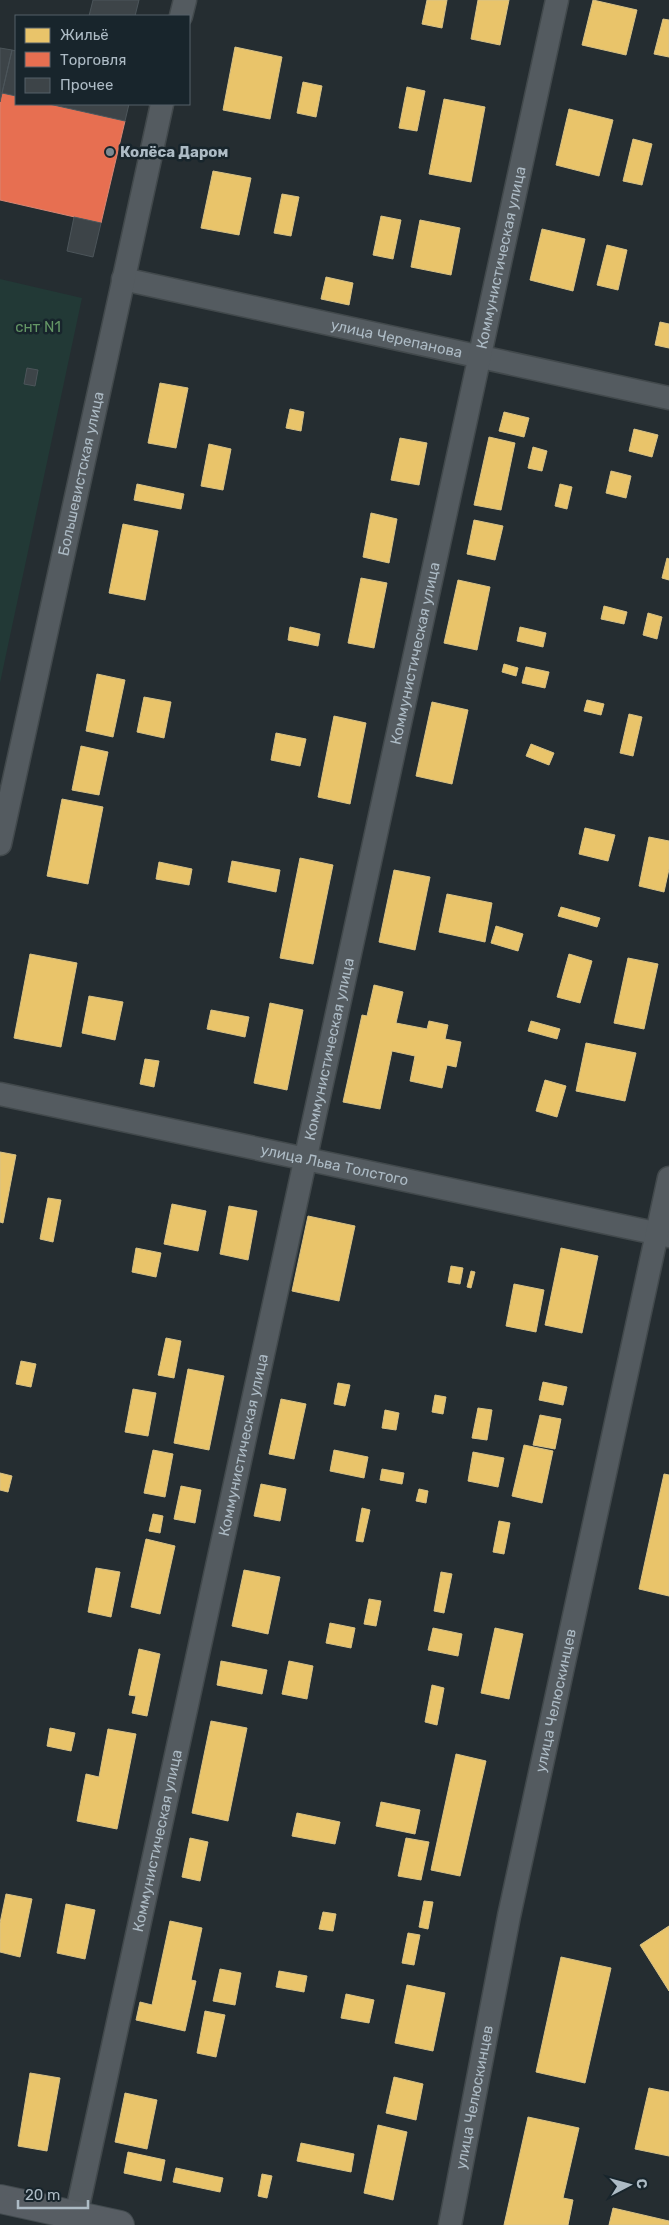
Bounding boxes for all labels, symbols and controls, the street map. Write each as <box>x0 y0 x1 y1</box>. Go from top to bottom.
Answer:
legend <box>15 15 190 105</box>
text: Жильё <box>60 26 109 44</box>
text: Торговля <box>60 51 126 69</box>
text: Прочее <box>60 76 113 94</box>
place label: Колёса Даром <box>120 143 228 161</box>
marker: Колёса Даром <box>104 146 116 158</box>
street label: Коммунистическая улица <box>473 165 530 350</box>
street label: улица Черепанова <box>329 316 464 362</box>
park label: снт N1 <box>15 318 61 336</box>
street label: Большевистская улица <box>54 390 108 558</box>
street label: Коммунистическая улица <box>387 560 444 746</box>
street label: Коммунистическая улица <box>301 956 358 1142</box>
street label: улица Льва Толстого <box>259 1141 410 1189</box>
street label: Коммунистическая улица <box>215 1352 272 1538</box>
street label: улица Челюскинцев <box>531 1627 580 1774</box>
street label: Коммунистическая улица <box>129 1748 186 1934</box>
street label: улица Челюскинцев <box>452 2024 497 2171</box>
north arrow <box>604 2160 654 2210</box>
scale bar <box>18 2178 88 2210</box>
text: С <box>632 2178 650 2190</box>
text: 20 m <box>25 2186 60 2204</box>

